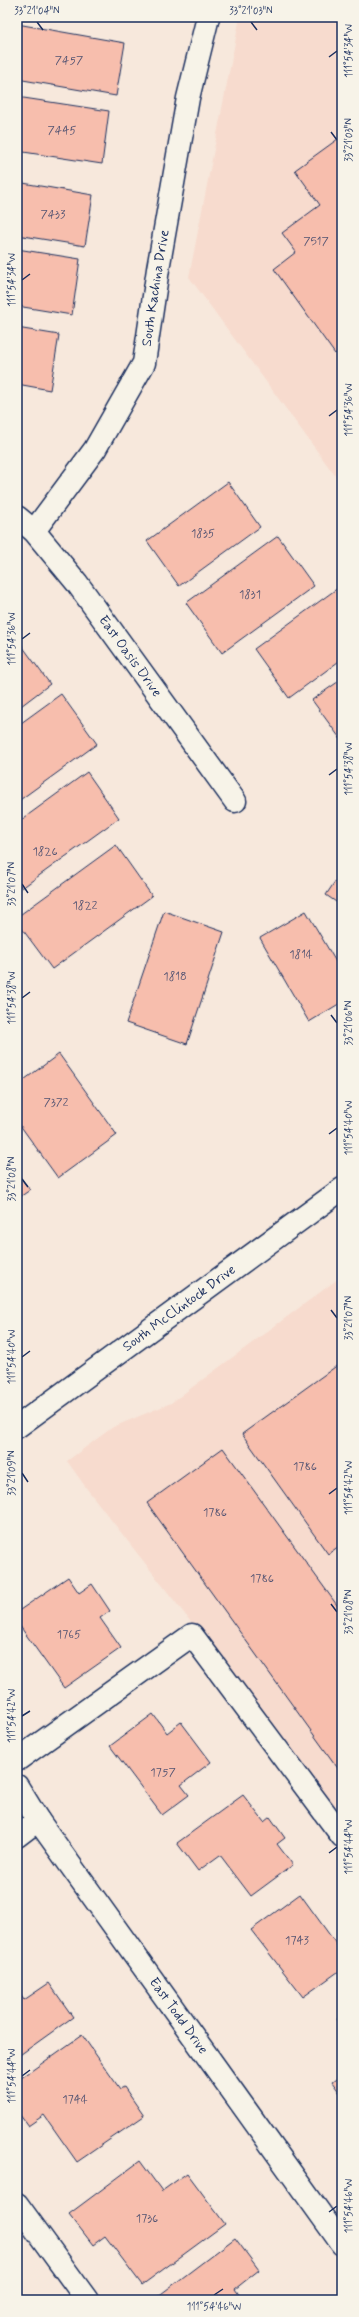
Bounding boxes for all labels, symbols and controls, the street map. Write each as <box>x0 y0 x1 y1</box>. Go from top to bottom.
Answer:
text: 33°21'04"N <box>14 4 60 18</box>
text: 33°21'03"N <box>229 4 273 18</box>
text: 111°54'34"W <box>342 24 356 78</box>
house number: 7457 <box>55 53 83 69</box>
text: 33°21'03"N <box>342 118 356 162</box>
house number: 7445 <box>48 123 76 139</box>
house number: 7433 <box>41 207 66 223</box>
street label: South Kachina Drive <box>138 228 174 348</box>
house number: 7517 <box>303 234 329 250</box>
text: 111°54'34"W <box>5 253 19 307</box>
text: 111°54'36"W <box>342 384 356 437</box>
house number: 1835 <box>191 526 215 542</box>
house number: 1831 <box>239 587 261 603</box>
street label: East Oasis Drive <box>94 612 166 701</box>
text: 111°54'36"W <box>5 613 19 666</box>
text: 111°54'38"W <box>342 743 356 795</box>
house number: 1826 <box>32 844 58 860</box>
text: 33°21'07"N <box>5 861 19 906</box>
house number: 1822 <box>73 898 98 914</box>
house number: 1814 <box>289 947 313 963</box>
house number: 1818 <box>163 969 187 985</box>
text: 111°54'38"W <box>5 972 19 1024</box>
text: 33°21'06"N <box>342 1000 356 1045</box>
house number: 7372 <box>44 1095 69 1111</box>
text: 111°54'40"W <box>342 1101 356 1155</box>
text: 33°21'08"N <box>5 1156 19 1201</box>
street label: South McClintock Drive <box>119 1261 239 1356</box>
text: 33°21'07"N <box>342 1295 356 1340</box>
text: 111°54'40"W <box>5 1330 19 1384</box>
text: 33°21'09"N <box>5 1450 19 1496</box>
house number: 1786 <box>293 1459 317 1475</box>
text: 111°54'42"W <box>342 1461 356 1515</box>
house number: 1786 <box>203 1505 227 1521</box>
house number: 1786 <box>250 1571 274 1587</box>
text: 33°21'08"N <box>342 1589 356 1634</box>
house number: 1765 <box>57 1627 81 1643</box>
text: 111°54'42"W <box>5 1689 19 1743</box>
house number: 1757 <box>150 1765 176 1781</box>
text: 111°54'44"W <box>342 1820 356 1874</box>
house number: 1743 <box>285 1933 310 1949</box>
street label: East Todd Drive <box>145 1974 212 2058</box>
text: 111°54'44"W <box>5 2049 19 2103</box>
house number: 1744 <box>62 2092 88 2108</box>
text: 111°54'46"W <box>342 2179 356 2233</box>
house number: 1736 <box>136 2211 158 2227</box>
text: 111°54'46"W <box>187 2300 241 2314</box>

